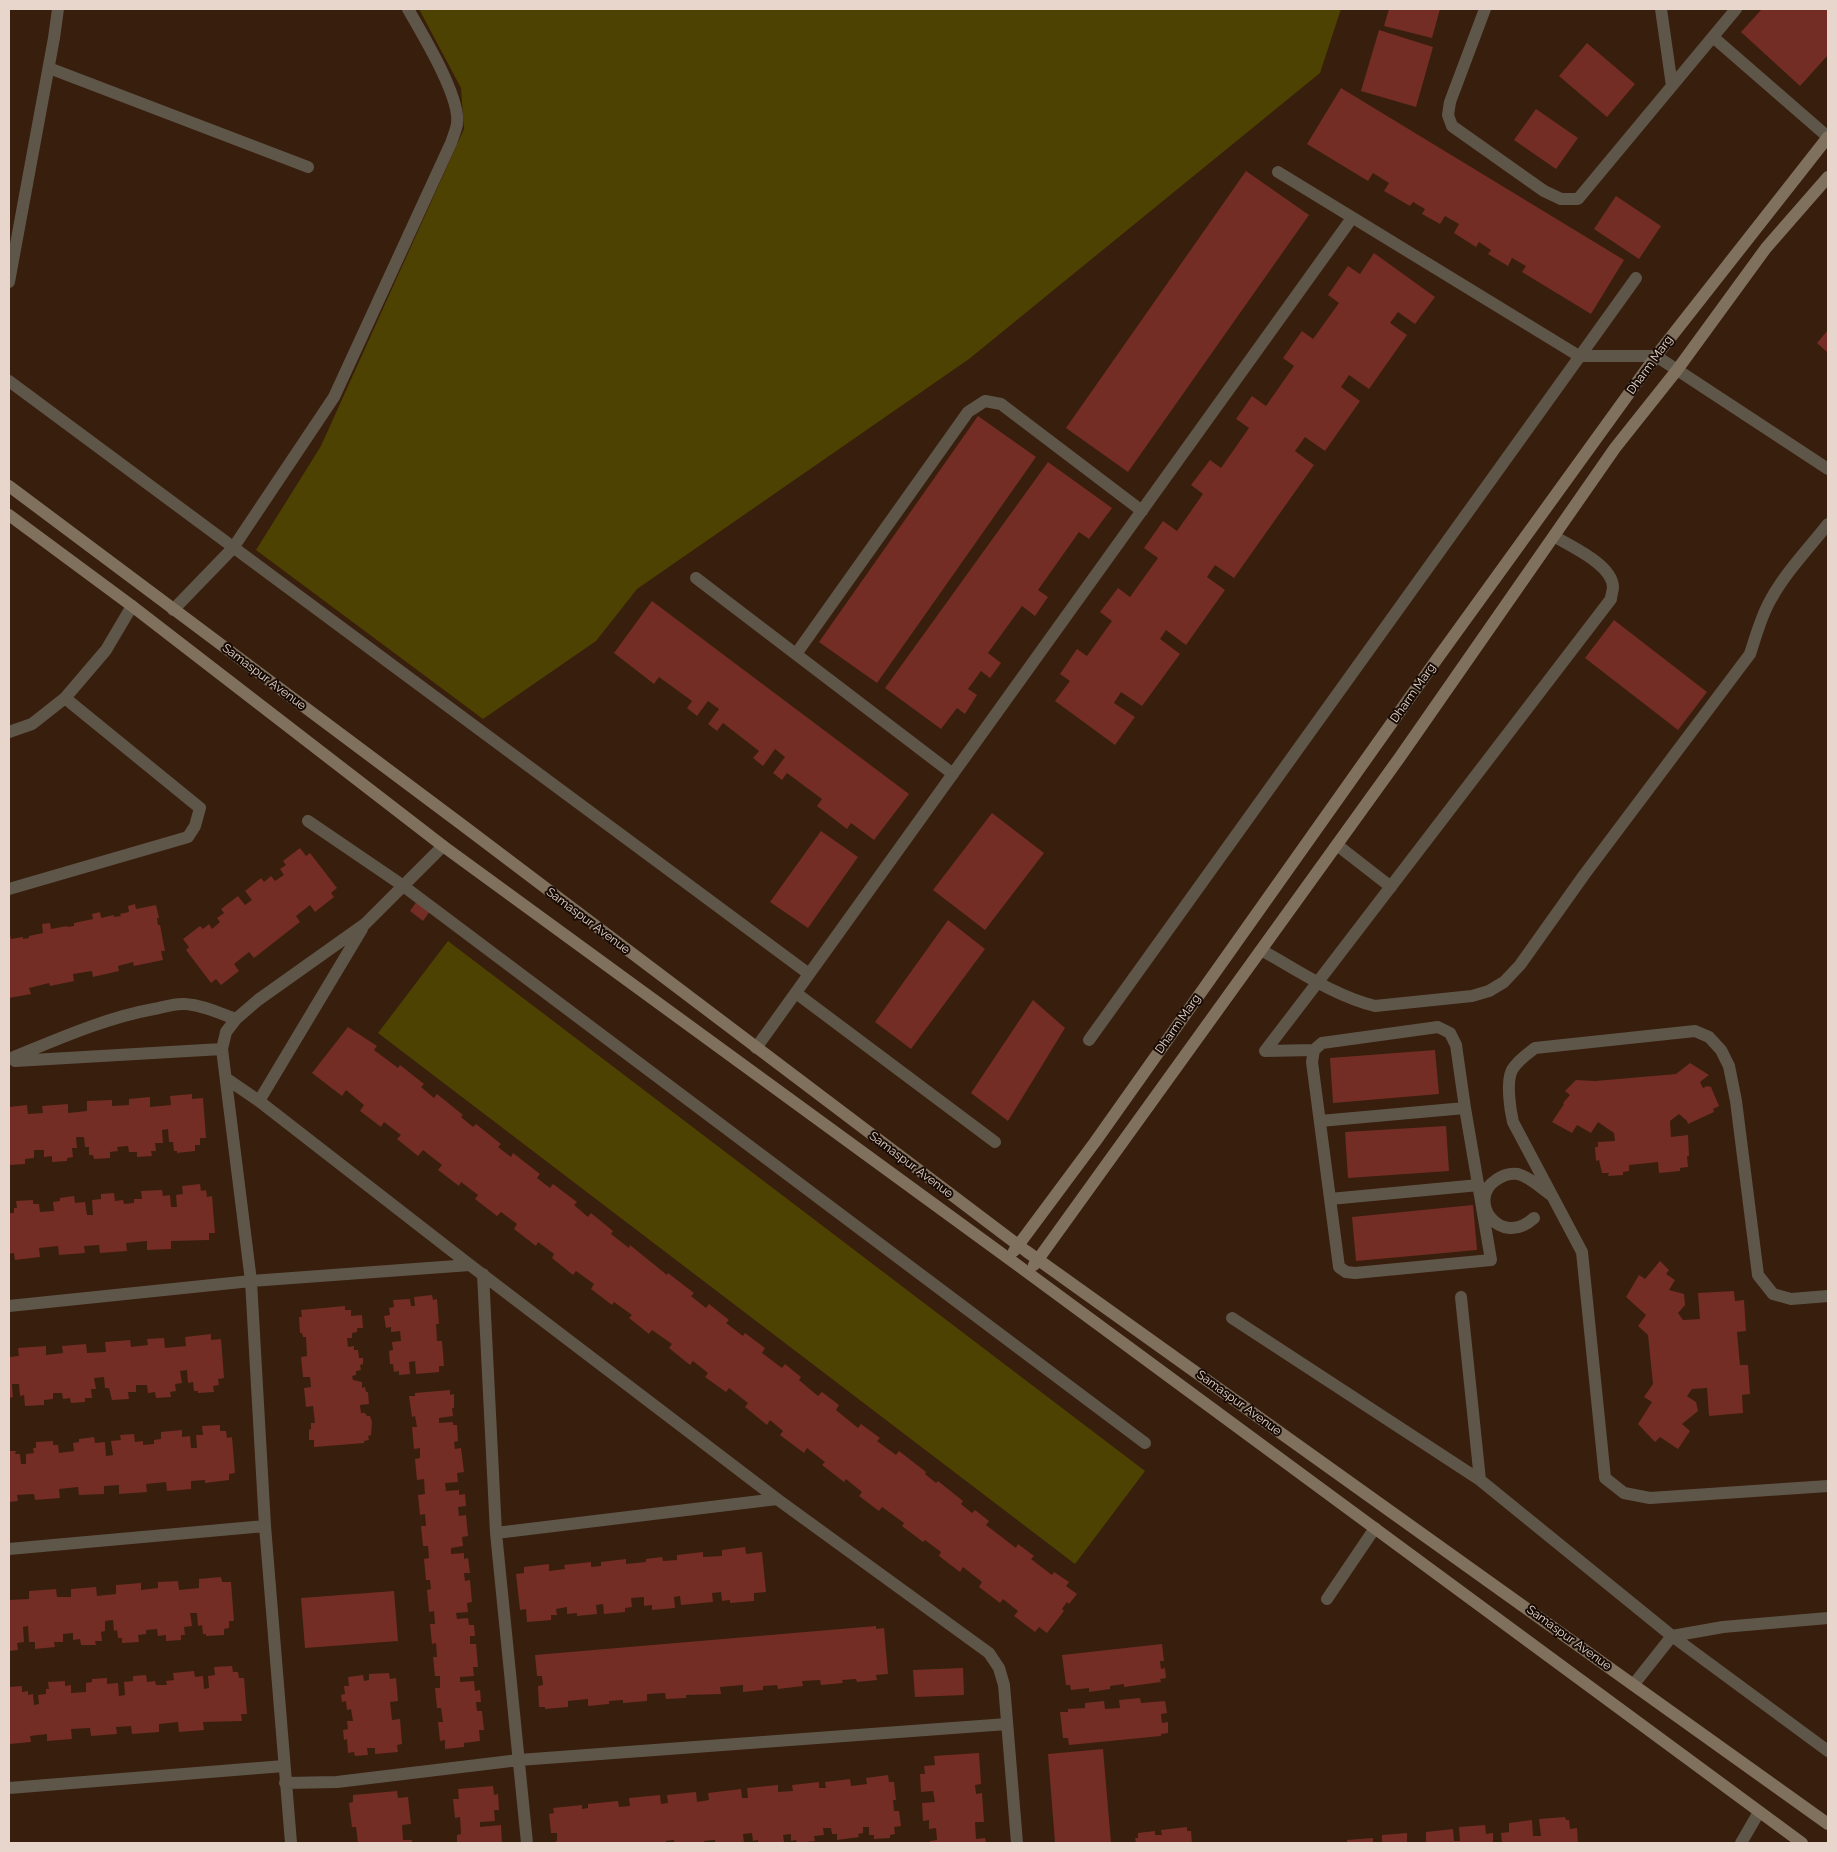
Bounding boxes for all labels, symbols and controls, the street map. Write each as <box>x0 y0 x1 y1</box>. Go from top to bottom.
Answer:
street label: Dharm Marg <box>1624 333 1676 397</box>
street label: Samaspur Avenue <box>219 641 309 713</box>
street label: Dharm Marg <box>1387 661 1439 725</box>
street label: Samaspur Avenue <box>543 885 633 957</box>
street label: Dharm Marg <box>1152 992 1204 1056</box>
street label: Samaspur Avenue <box>866 1129 956 1201</box>
street label: Samaspur Avenue <box>1194 1367 1284 1439</box>
street label: Samaspur Avenue <box>1524 1602 1614 1674</box>

